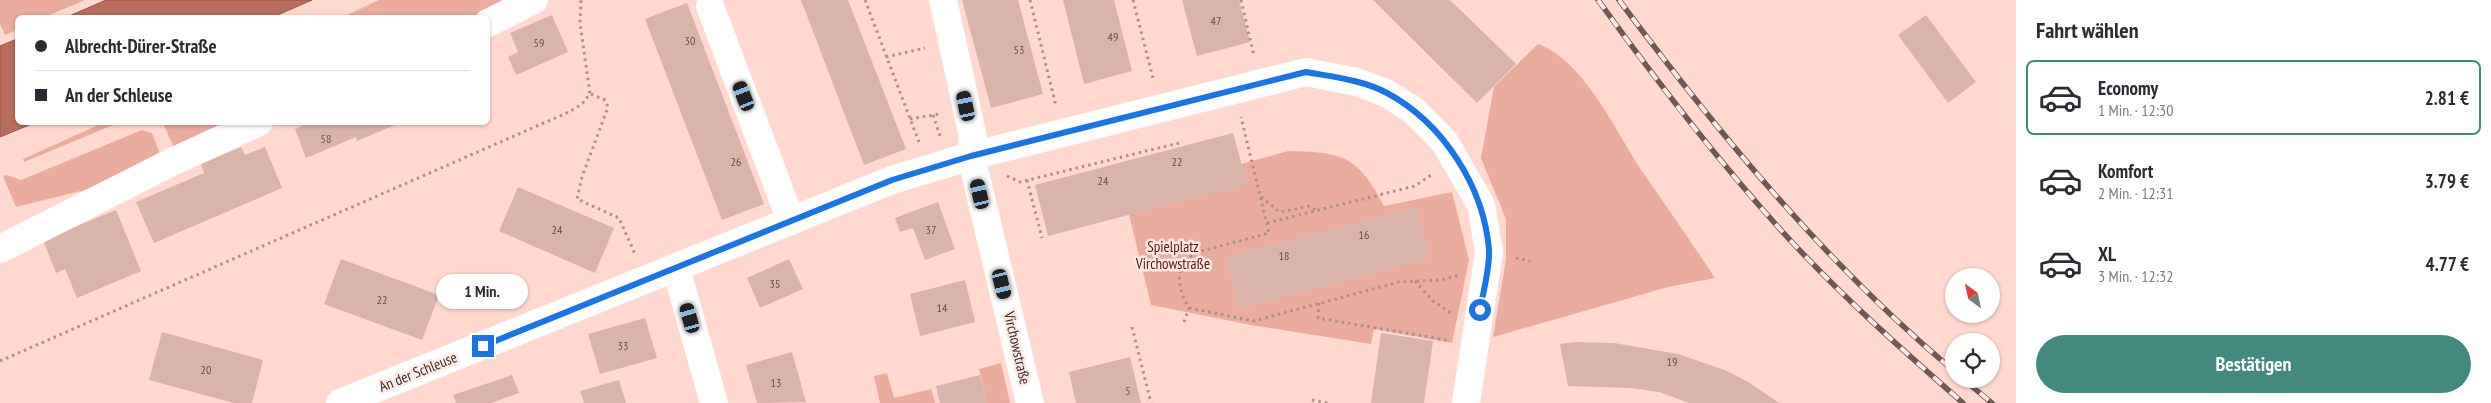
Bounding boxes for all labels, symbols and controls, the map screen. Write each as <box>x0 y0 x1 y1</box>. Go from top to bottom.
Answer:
house number: 47 <box>1211 13 1221 28</box>
text: Fahrt wählen <box>2036 16 2139 44</box>
house number: 49 <box>1108 29 1118 44</box>
house number: 30 <box>685 33 695 48</box>
text: Albrecht-Dürer-Straße <box>65 34 217 58</box>
house number: 59 <box>534 35 544 50</box>
house number: 53 <box>1014 42 1024 57</box>
icon: car <box>2038 75 2083 120</box>
text: Economy <box>2098 76 2158 100</box>
car <box>731 79 756 113</box>
text: An der Schleuse <box>65 83 173 107</box>
text: 2.81 € <box>2425 86 2469 110</box>
car <box>955 90 976 122</box>
text: 1 Min. · 12:30 <box>2098 100 2173 120</box>
house number: 58 <box>321 131 331 146</box>
house number: 26 <box>731 154 741 169</box>
house number: 22 <box>1172 154 1182 169</box>
icon: car <box>2038 158 2083 203</box>
text: Komfort <box>2098 159 2153 183</box>
text: 3.79 € <box>2425 169 2469 193</box>
house number: 24 <box>1098 173 1109 188</box>
car <box>969 178 990 210</box>
text: 2 Min. · 12:31 <box>2098 183 2173 203</box>
house number: 24 <box>552 222 563 237</box>
house number: 37 <box>926 222 936 237</box>
house number: 16 <box>1359 227 1369 242</box>
park label: Spielplatz Virchowstraße <box>1135 237 1210 273</box>
icon: car <box>2038 241 2083 286</box>
text: XL <box>2098 242 2116 266</box>
house number: 18 <box>1279 248 1289 263</box>
text: 4.77 € <box>2426 252 2469 276</box>
text: 3 Min. · 12:32 <box>2098 266 2173 286</box>
car <box>991 268 1012 300</box>
north arrow <box>1945 268 2000 322</box>
map controls <box>1945 268 2000 388</box>
callout: 1 Min. <box>437 274 529 308</box>
house number: 35 <box>770 276 780 291</box>
text: 1 Min. <box>464 281 500 301</box>
house number: 22 <box>377 292 387 307</box>
route start <box>1469 299 1491 321</box>
house number: 14 <box>937 300 948 315</box>
car <box>678 302 701 334</box>
street label: Virchowstraße <box>1000 309 1035 386</box>
button: locate <box>1945 333 2000 388</box>
route end <box>472 335 494 357</box>
button: Bestätigen <box>2036 335 2471 393</box>
house number: 33 <box>618 338 628 353</box>
street label: An der Schleuse <box>376 347 460 396</box>
house number: 19 <box>1667 354 1677 369</box>
house number: 20 <box>201 362 211 377</box>
house number: 13 <box>771 375 781 390</box>
house number: 5 <box>1125 383 1131 398</box>

